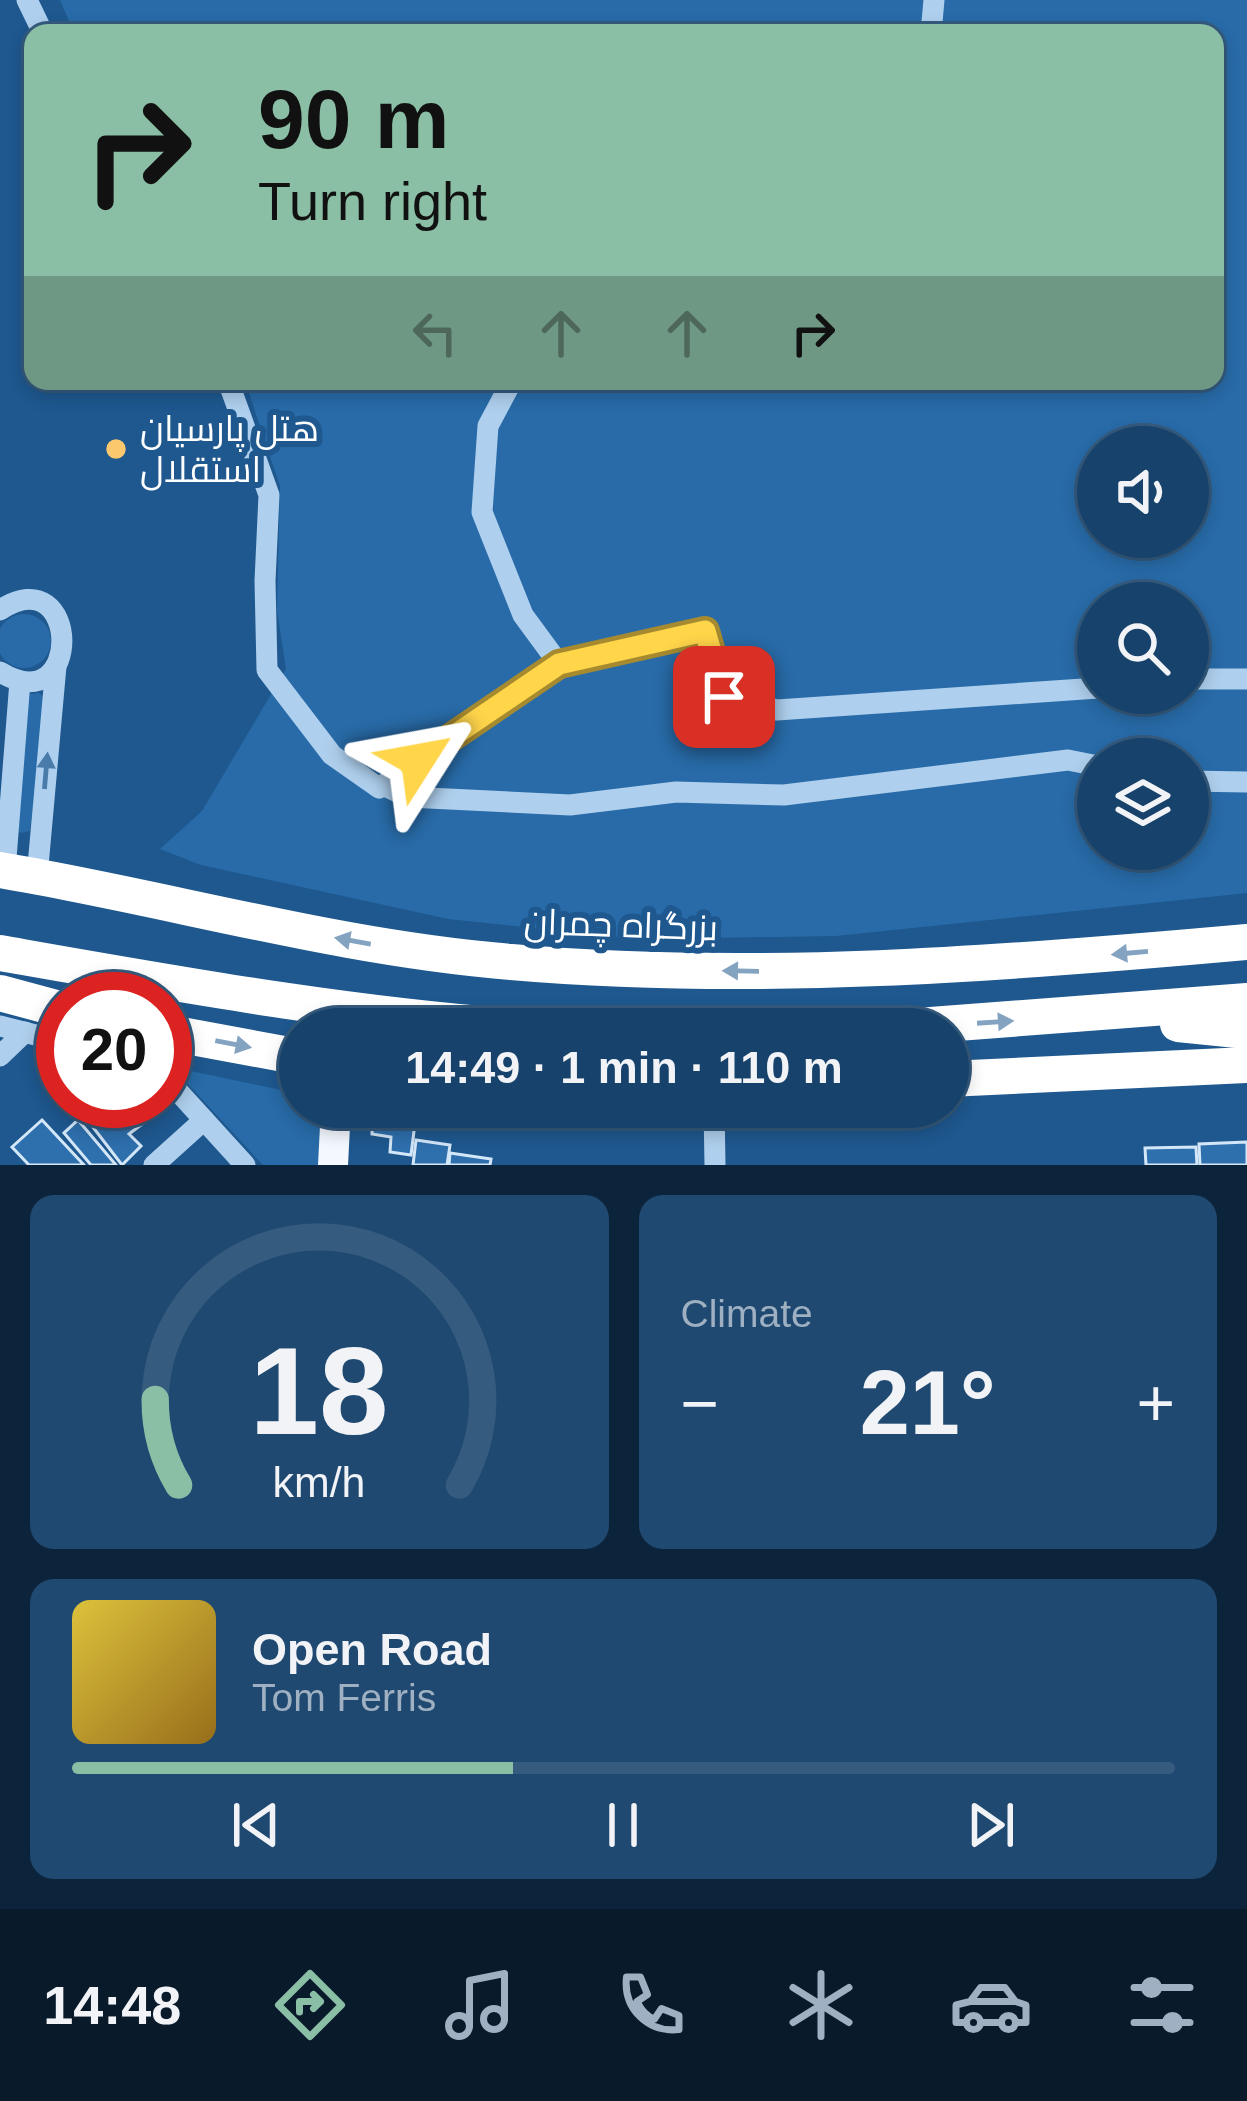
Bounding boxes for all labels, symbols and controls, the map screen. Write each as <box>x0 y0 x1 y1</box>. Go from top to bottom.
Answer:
icon: right <box>60 72 216 228</box>
text: 90 m <box>258 72 449 166</box>
text: Turn right <box>258 171 487 231</box>
icon: left <box>402 300 468 366</box>
icon: ahead <box>528 300 594 366</box>
icon: ahead <box>654 300 720 366</box>
icon: right <box>780 300 846 366</box>
place label: هتل پارسیان استقلال <box>140 408 319 491</box>
map controls <box>1077 426 1209 870</box>
button: sound <box>1077 426 1209 558</box>
marker: هتل پارسیان استقلال <box>103 436 129 462</box>
button: search <box>1077 582 1209 714</box>
pin <box>673 646 775 748</box>
icon: arrive <box>691 664 757 730</box>
position arrow <box>355 697 481 823</box>
button: layers <box>1077 738 1209 870</box>
one-way arrow <box>37 752 56 790</box>
street label: بزرگراه چمران <box>523 901 719 951</box>
one-way arrow <box>334 931 371 950</box>
one-way arrow <box>1111 943 1149 962</box>
one-way arrow <box>721 961 759 981</box>
speed limit sign: 20 <box>36 972 192 1128</box>
one-way arrow <box>977 1012 1014 1031</box>
one-way arrow <box>214 1035 252 1054</box>
text: 14:49 · 1 min · 110 m <box>405 1042 843 1093</box>
text: Climate <box>681 1292 813 1335</box>
text: 18 <box>250 1321 389 1460</box>
text: 21° <box>860 1353 996 1453</box>
text: − <box>681 1366 719 1440</box>
text: + <box>1136 1366 1175 1440</box>
text: km/h <box>273 1458 366 1506</box>
text: Open Road <box>252 1624 492 1675</box>
text: Tom Ferris <box>252 1676 436 1719</box>
icon: previous <box>223 1792 289 1858</box>
icon: pause <box>590 1792 656 1858</box>
icon: next <box>958 1792 1024 1858</box>
icon: directions <box>268 1963 352 2047</box>
icon: music <box>438 1963 522 2047</box>
icon: phone <box>609 1963 693 2047</box>
icon: climate <box>779 1963 863 2047</box>
icon: car <box>949 1963 1033 2047</box>
icon: filters <box>1120 1963 1204 2047</box>
text: 14:48 <box>43 1975 181 2035</box>

